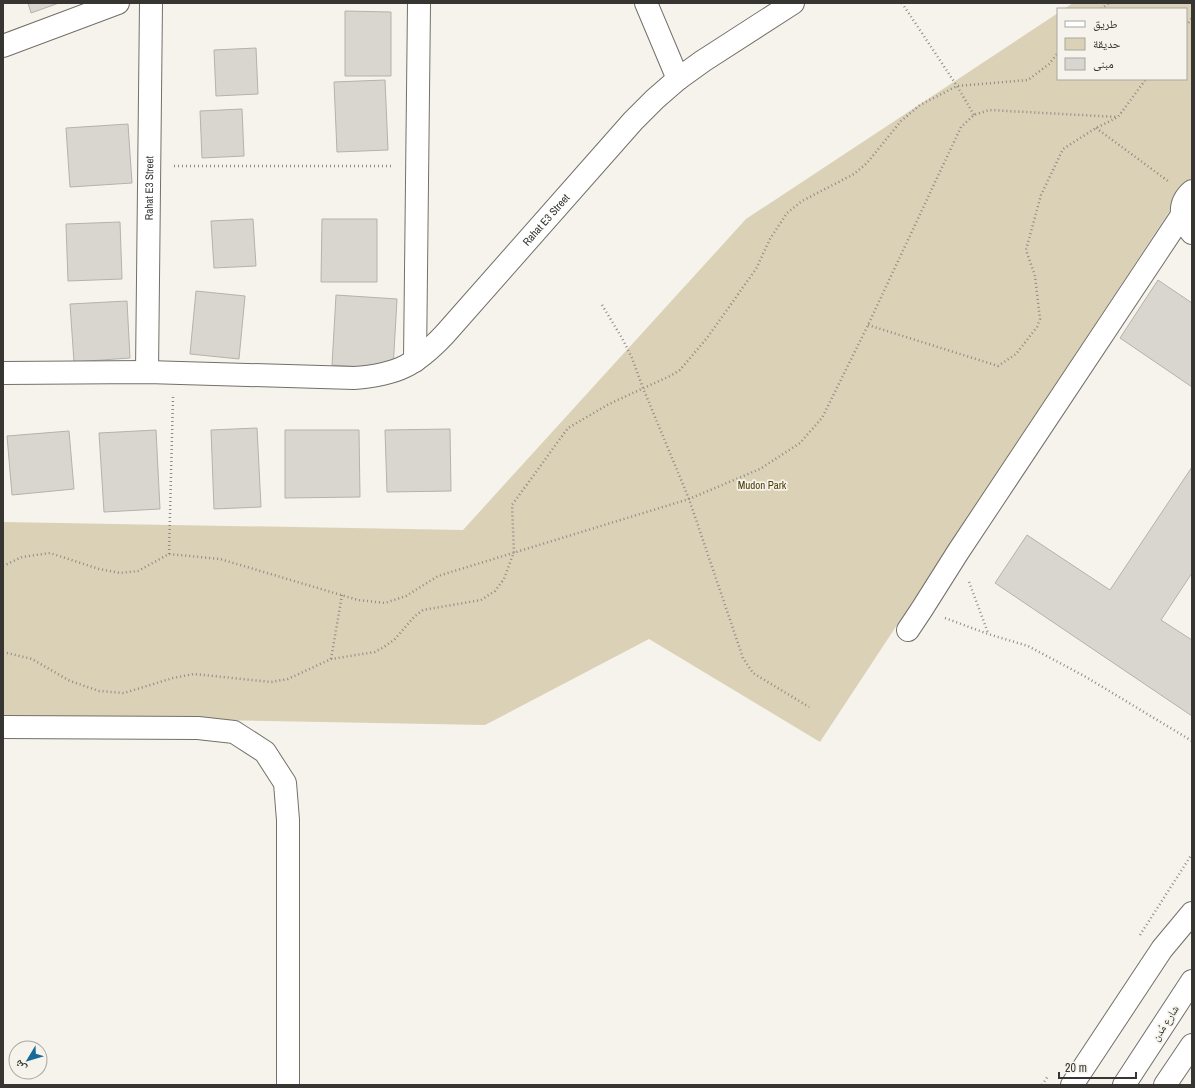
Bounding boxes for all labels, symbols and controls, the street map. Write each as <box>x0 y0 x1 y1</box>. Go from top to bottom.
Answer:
legend <box>1057 8 1187 80</box>
text: طريق <box>1093 16 1118 32</box>
text: حديقة <box>1093 36 1121 52</box>
text: مبنى <box>1093 56 1114 72</box>
street label: Rahat E3 Street <box>142 155 156 220</box>
street label: Rahat E3 Street <box>519 191 573 248</box>
park label: Mudon Park <box>738 478 787 492</box>
street label: شارع مُدن <box>1148 1002 1182 1044</box>
north arrow <box>8 1040 48 1080</box>
scale bar <box>1059 1054 1136 1080</box>
text: ش <box>11 1056 30 1075</box>
text: 20 m <box>1065 1060 1087 1076</box>

